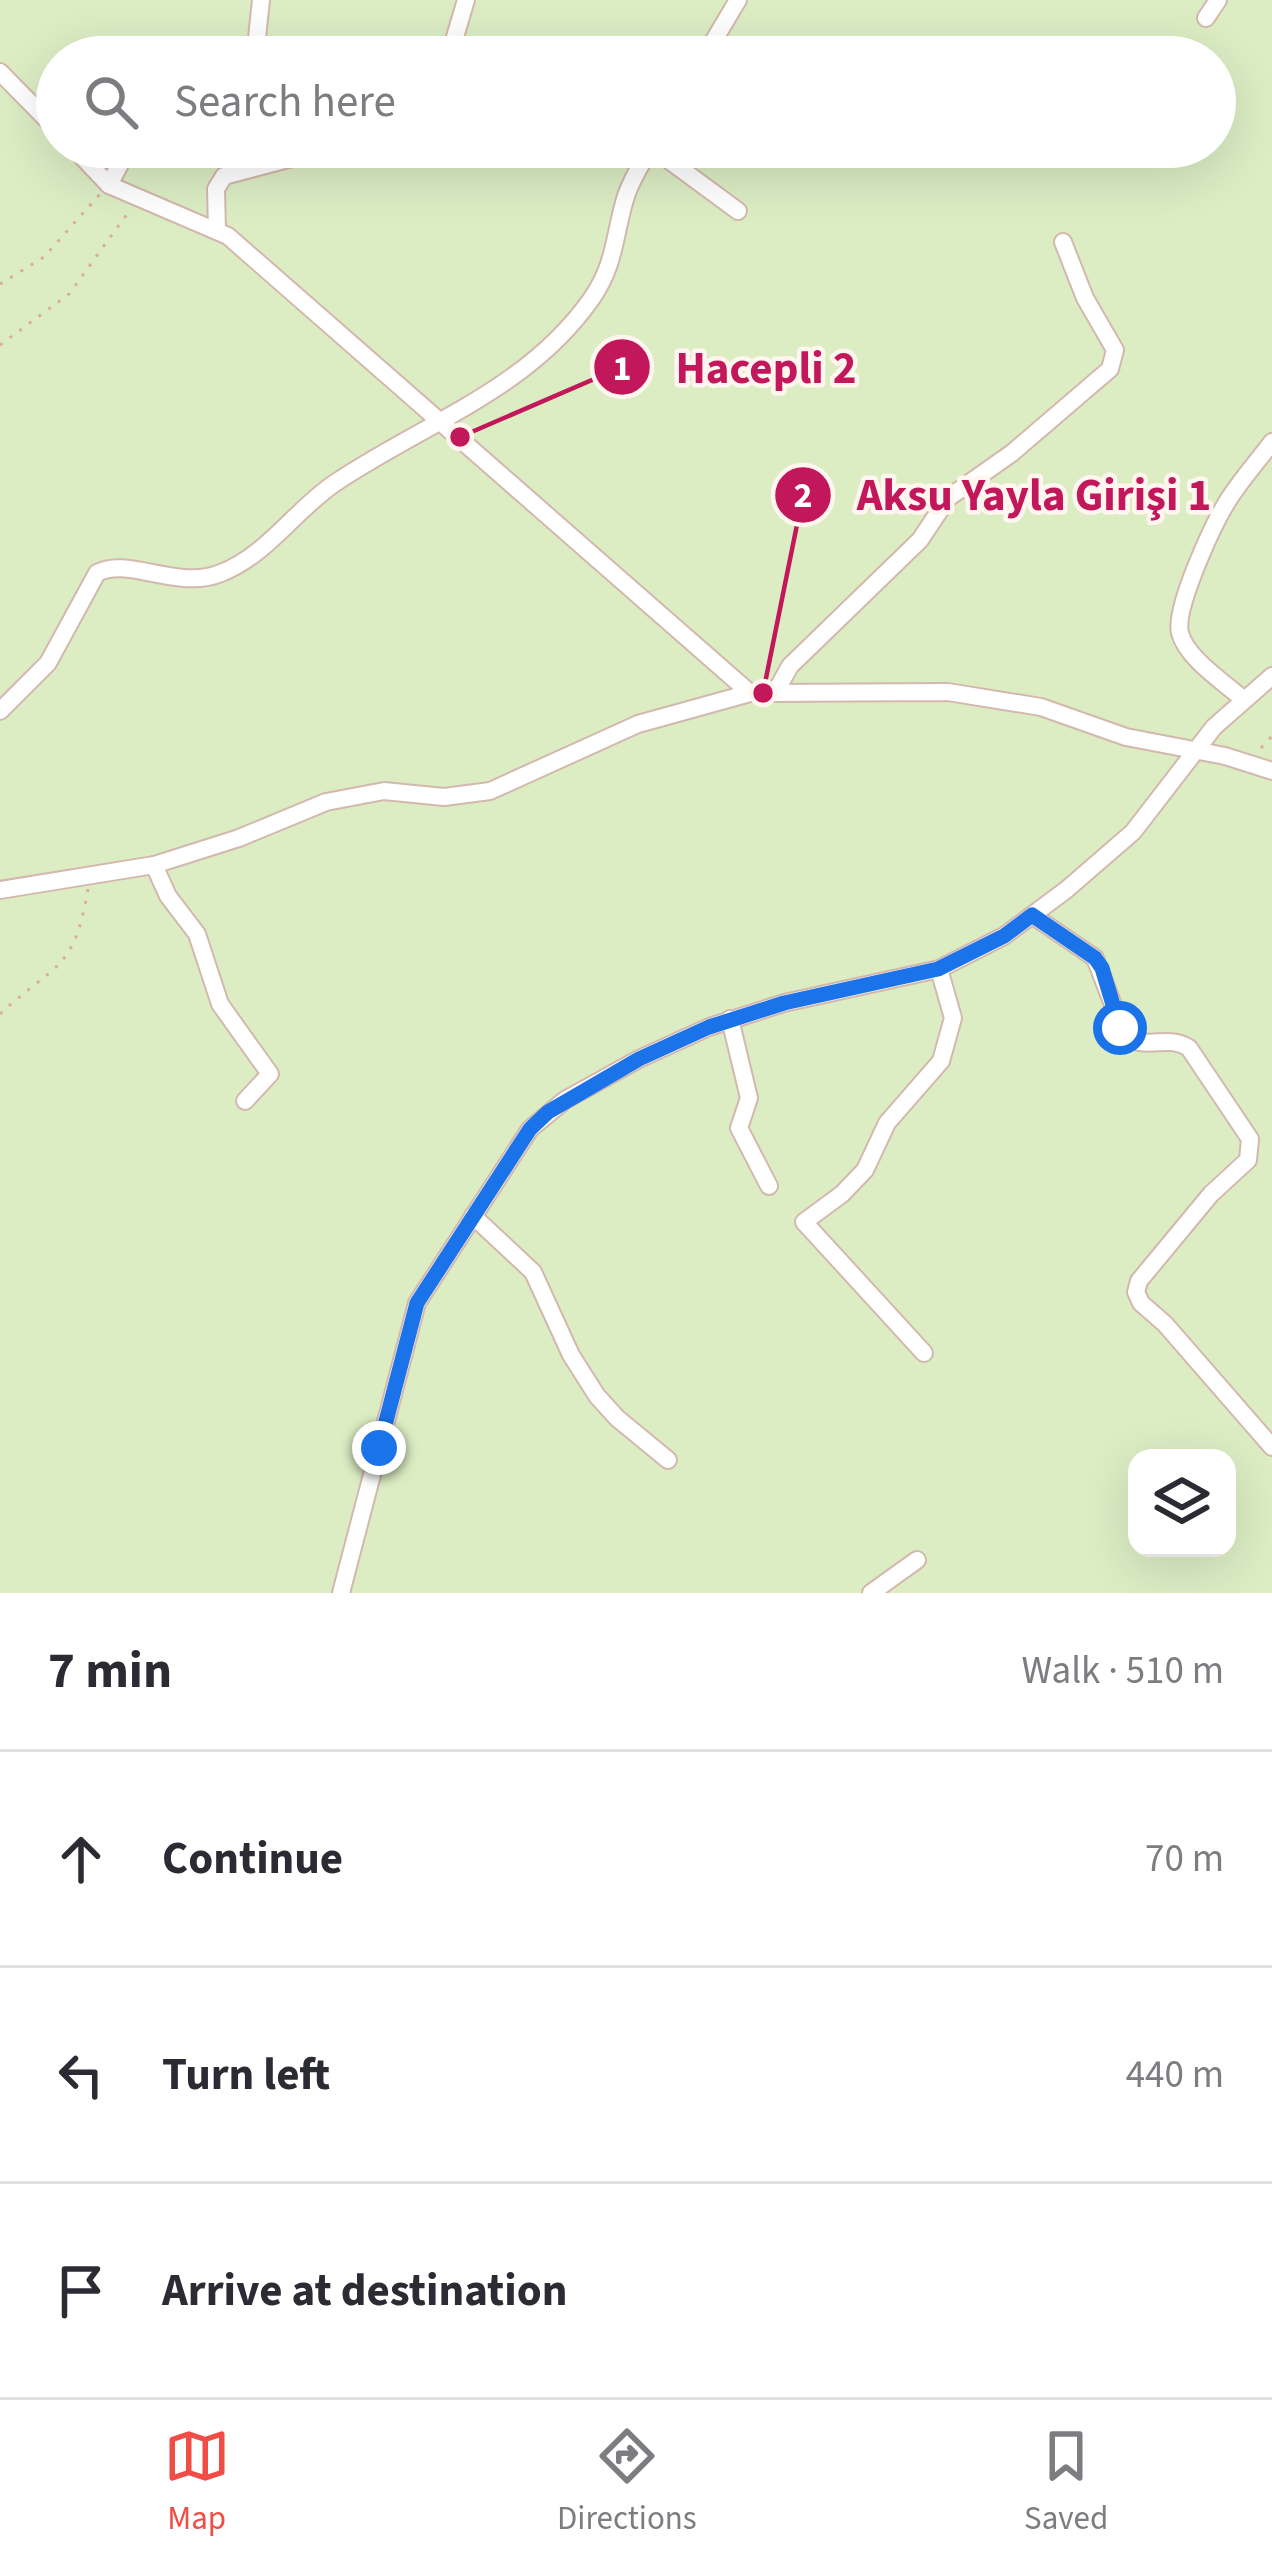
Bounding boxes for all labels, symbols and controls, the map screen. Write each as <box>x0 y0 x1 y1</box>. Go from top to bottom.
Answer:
search box <box>36 36 1236 168</box>
icon: search <box>78 69 144 135</box>
text: Search here <box>174 70 396 134</box>
callout: Hacepli 2 <box>592 327 881 408</box>
text: Hacepli 2 <box>675 337 857 401</box>
text: 1 <box>612 343 632 394</box>
callout: Aksu Yayla Girişi 1 <box>773 454 1236 535</box>
text: Aksu Yayla Girişi 1 <box>856 464 1211 528</box>
text: 2 <box>793 470 813 521</box>
route start <box>1093 1001 1147 1055</box>
route end <box>352 1421 406 1475</box>
map controls <box>1128 1449 1236 1557</box>
button: layers <box>1128 1449 1236 1557</box>
text: 7 min <box>48 1635 172 1707</box>
text: Walk · 510 m <box>1021 1643 1224 1699</box>
icon: ahead <box>48 1826 114 1892</box>
text: Continue <box>162 1827 343 1891</box>
text: 70 m <box>1145 1831 1224 1887</box>
icon: left <box>48 2042 114 2108</box>
text: Turn left <box>162 2043 330 2107</box>
text: 440 m <box>1126 2047 1224 2103</box>
icon: arrive <box>48 2258 114 2324</box>
text: Arrive at destination <box>162 2259 567 2323</box>
tab: Map <box>164 2423 230 2542</box>
tab: Directions <box>557 2423 697 2542</box>
tab: Saved <box>1024 2423 1108 2542</box>

